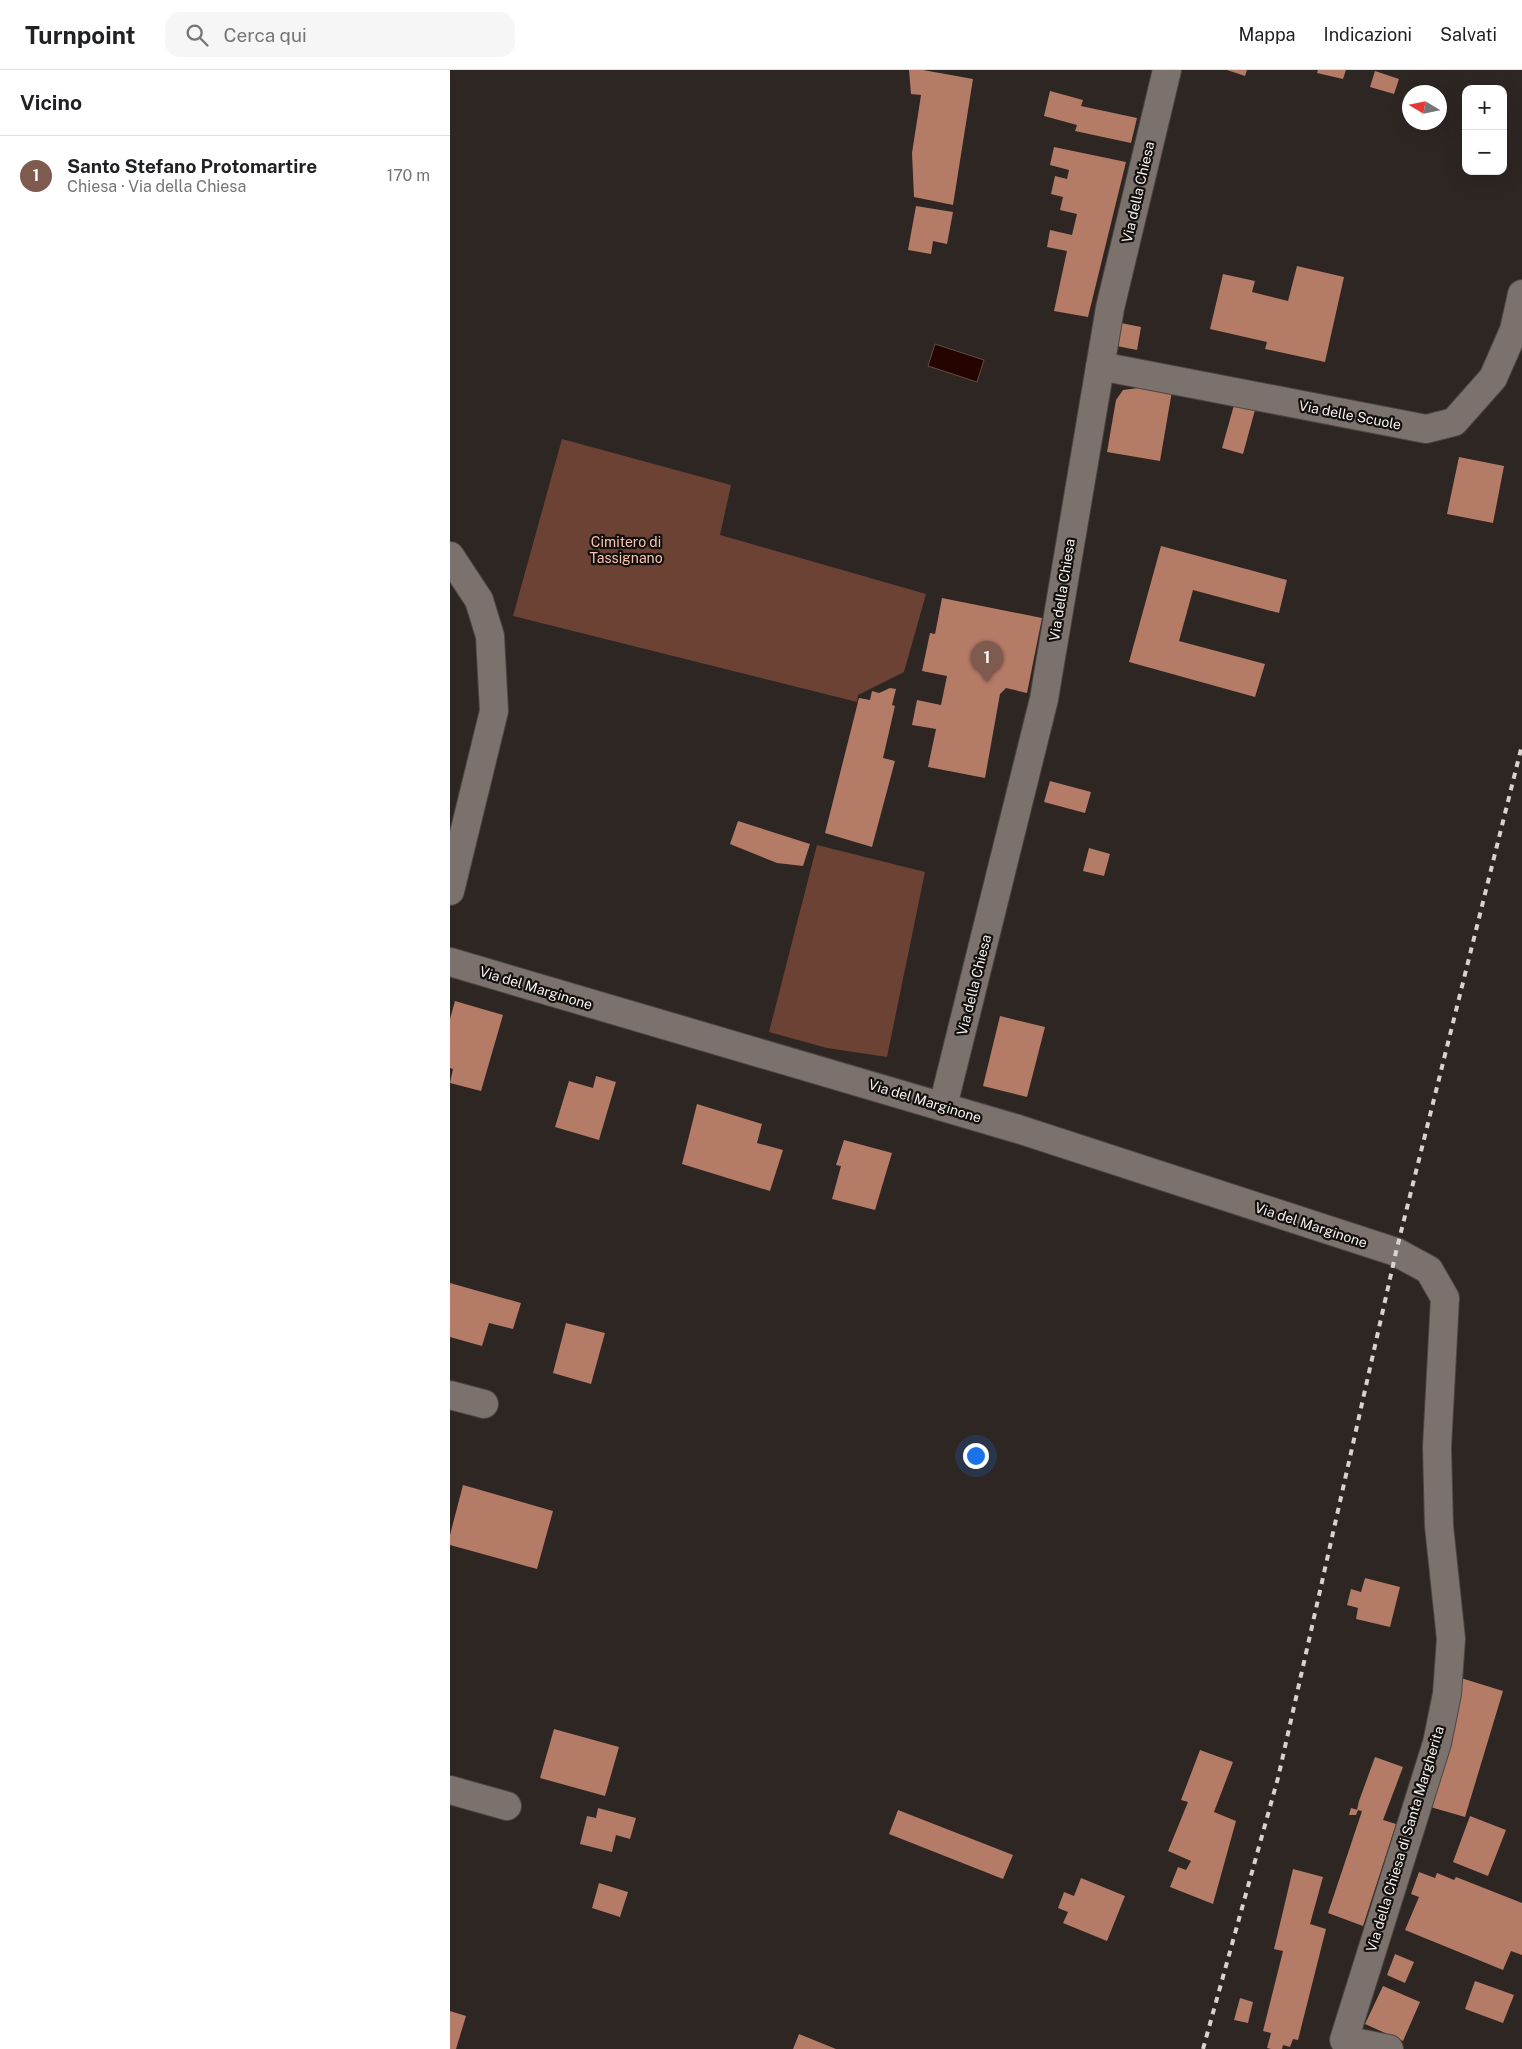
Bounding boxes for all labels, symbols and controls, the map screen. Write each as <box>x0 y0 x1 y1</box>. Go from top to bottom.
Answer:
search box <box>165 12 515 57</box>
text: Turnpoint <box>25 21 135 49</box>
icon: search <box>183 21 211 49</box>
text: Cerca qui <box>223 24 307 46</box>
text: Mappa <box>1238 24 1296 45</box>
text: Indicazioni <box>1324 24 1412 45</box>
text: Salvati <box>1440 24 1497 45</box>
north arrow <box>1402 85 1447 130</box>
map controls <box>1462 85 1507 175</box>
button: + <box>1462 85 1507 130</box>
text: Vicino <box>20 90 82 115</box>
button: − <box>1462 130 1507 175</box>
street label: Via della Chiesa <box>1119 140 1157 244</box>
text: Santo Stefano Protomartire <box>67 155 317 177</box>
text: 1 <box>33 166 39 185</box>
text: 170 m <box>387 166 430 185</box>
text: Chiesa · Via della Chiesa <box>67 177 246 196</box>
street label: Via delle Scuole <box>1297 397 1403 433</box>
park label: Cimitero di Tassignano <box>589 534 663 566</box>
street label: Via della Chiesa <box>1046 538 1078 642</box>
pin: 1 <box>971 641 1003 682</box>
street label: Via della Chiesa <box>954 933 994 1037</box>
street label: Via del Marginone <box>478 963 595 1013</box>
street label: Via del Marginone <box>867 1076 984 1126</box>
street label: Via del Marginone <box>1253 1199 1369 1251</box>
your location <box>963 1443 989 1469</box>
street label: Via della Chiesa di Santa Margherita <box>1363 1724 1447 1954</box>

